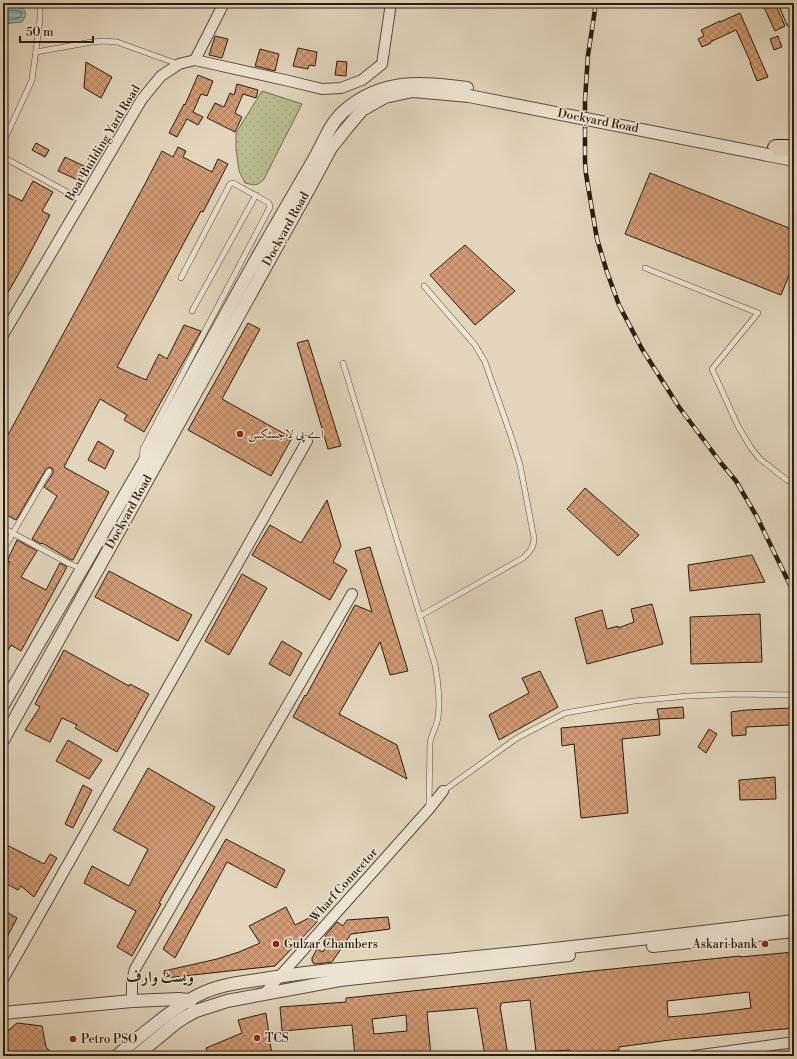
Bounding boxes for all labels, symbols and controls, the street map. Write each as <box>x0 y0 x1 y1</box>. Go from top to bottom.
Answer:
scale bar <box>20 18 93 44</box>
text: 50 m <box>26 25 54 40</box>
street label: Boat Building Yard Road <box>62 82 144 205</box>
street label: Dockyard Road <box>556 106 640 136</box>
street label: Dockyard Road <box>259 189 313 269</box>
place label: اے پی لاجسٹکس <box>248 427 324 443</box>
marker: اے پی لاجسٹکس <box>235 429 245 439</box>
street label: Dockyard Road <box>102 472 156 552</box>
street label: Wharf Connector <box>306 845 381 926</box>
place label: Gulzar Chambers <box>284 937 378 952</box>
place label: Askari bank <box>692 937 758 952</box>
marker: Gulzar Chambers <box>271 939 281 949</box>
marker: Askari bank <box>760 939 770 949</box>
district label: ویسٹ وارف <box>126 967 194 987</box>
place label: TCS <box>265 1031 289 1046</box>
place label: Petro PSO <box>81 1032 138 1047</box>
marker: TCS <box>252 1033 262 1043</box>
marker: Petro PSO <box>68 1034 78 1044</box>

